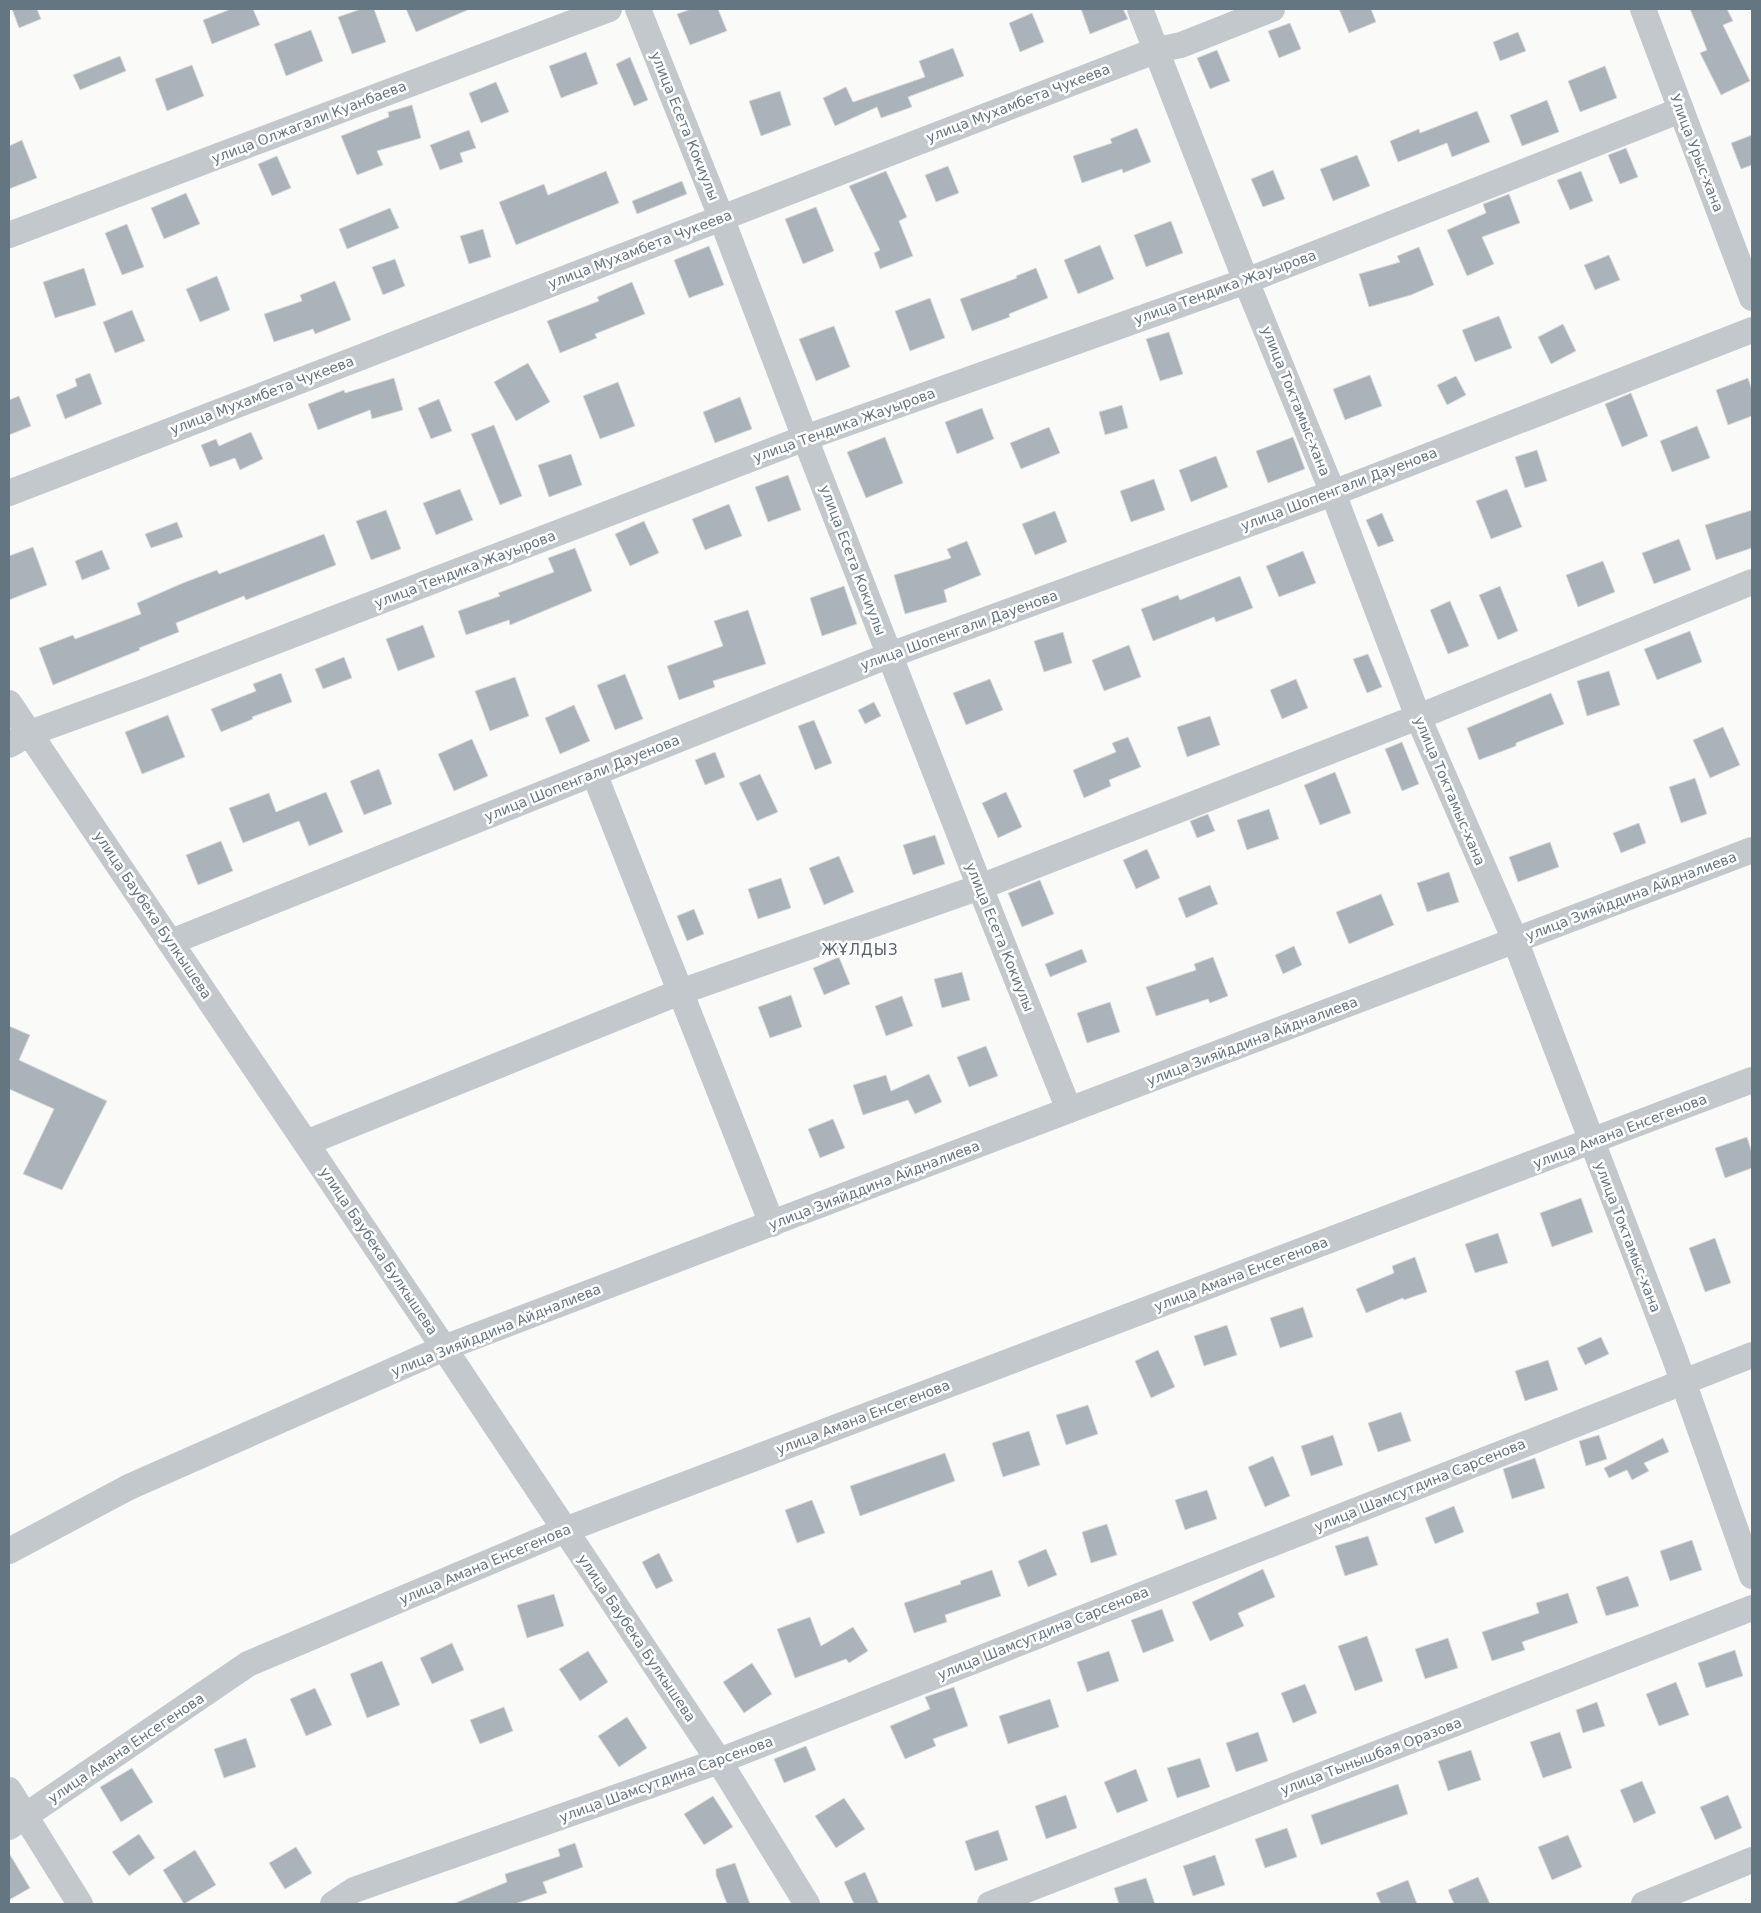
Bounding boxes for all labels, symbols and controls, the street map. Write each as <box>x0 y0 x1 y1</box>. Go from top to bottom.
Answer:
street label: улица Есета Кокиулы <box>648 49 722 203</box>
street label: улица Мухамбета Чукеева <box>924 60 1112 146</box>
street label: улица Олжагали Куанбаева <box>209 77 409 167</box>
street label: Улица Урыс-хана <box>1667 92 1727 214</box>
street label: улица Мухамбета Чукеева <box>546 206 734 292</box>
street label: улица Тендика Жауырова <box>1132 247 1318 327</box>
street label: улица Токтамыс-хана <box>1259 324 1333 478</box>
street label: улица Мухамбета Чукеева <box>168 352 356 438</box>
street label: улица Тендика Жауырова <box>751 385 937 465</box>
street label: улица Шопенгали Дауенова <box>1239 444 1439 534</box>
street label: улица Есета Кокиулы <box>817 483 889 637</box>
street label: улица Тендика Жауырова <box>372 527 558 611</box>
street label: улица Шопенгали Дауенова <box>858 587 1060 673</box>
street label: улица Токтамыс-хана <box>1411 714 1489 868</box>
street label: улица Шопенгали Дауенова <box>482 731 682 825</box>
street label: улица Баубека Булкышева <box>91 828 215 1002</box>
street label: улица Зияйддина Айдналиева <box>1523 848 1739 944</box>
street label: улица Есета Кокиулы <box>963 860 1037 1014</box>
district label: ЖҰЛДЫЗ <box>821 941 899 959</box>
street label: улица Зияйддина Айдналиева <box>1144 993 1360 1089</box>
street label: улица Амана Енсегенова <box>1531 1090 1709 1172</box>
street label: улица Зияйддина Айдналиева <box>766 1137 982 1233</box>
street label: улица Токтамыс-хана <box>1592 1159 1664 1315</box>
street label: улица Баубека Булкышева <box>317 1164 441 1338</box>
street label: улица Амана Енсегенова <box>1152 1233 1330 1315</box>
street label: улица Зияйддина Айдналиева <box>389 1280 603 1380</box>
street label: улица Амана Енсегенова <box>774 1376 952 1458</box>
street label: улица Шамсутдина Сарсенова <box>1312 1435 1528 1535</box>
street label: улица Амана Енсегенова <box>397 1521 573 1607</box>
street label: улица Баубека Булкышева <box>575 1551 699 1725</box>
street label: улица Шамсутдина Сарсенова <box>935 1583 1151 1683</box>
street label: улица Амана Енсегенова <box>45 1690 207 1806</box>
street label: улица Тынышбая Оразова <box>1278 1714 1464 1798</box>
street label: улица Шамсутдина Сарсенова <box>557 1733 775 1825</box>

